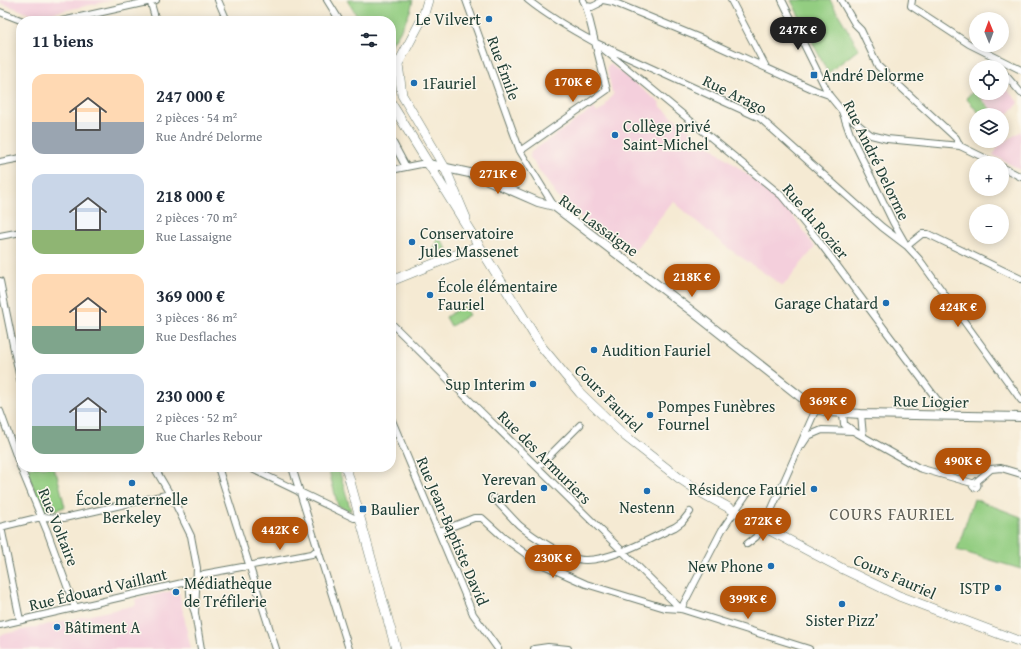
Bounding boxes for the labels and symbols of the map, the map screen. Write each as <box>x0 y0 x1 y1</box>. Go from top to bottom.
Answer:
place label: Le Vilvert <box>415 7 481 31</box>
north arrow <box>969 12 1009 52</box>
marker: Le Vilvert <box>484 14 494 24</box>
pin: 247K € <box>765 17 831 51</box>
street label: Rue Émile <box>481 33 527 103</box>
place label: André Delorme <box>822 63 924 87</box>
street label: Rue Arago <box>699 68 771 120</box>
pin: 170K € <box>540 69 606 103</box>
marker: André Delorme <box>809 70 819 80</box>
place label: 1Fauriel <box>422 71 477 95</box>
marker: 1Fauriel <box>409 78 419 88</box>
street label: Rue André Delorme <box>838 96 916 224</box>
place label: Collège privé Saint-Michel <box>623 114 711 156</box>
marker: Collège privé Saint-Michel <box>610 130 620 140</box>
pin: 271K € <box>465 161 531 195</box>
street label: Rue du Rozier <box>777 178 855 264</box>
street label: Rue Lassaigne <box>554 188 644 262</box>
place label: Conservatoire Jules Massenet <box>418 221 519 263</box>
marker: Conservatoire Jules Massenet <box>407 237 417 247</box>
pin: 218K € <box>659 264 725 298</box>
place label: École élémentaire Fauriel <box>438 274 558 316</box>
marker: École élémentaire Fauriel <box>425 290 435 300</box>
place label: Garage Chatard <box>775 291 878 315</box>
pin: 424K € <box>925 294 991 328</box>
marker: Garage Chatard <box>881 298 891 308</box>
place label: Audition Fauriel <box>602 338 711 362</box>
marker: Audition Fauriel <box>589 345 599 355</box>
street label: Cours Fauriel <box>569 358 649 438</box>
place label: Sup Interim <box>445 372 525 396</box>
marker: Sup Interim <box>528 379 538 389</box>
pin: 369K € <box>795 388 861 422</box>
street label: Rue Liogier <box>893 388 970 414</box>
place label: Pompes Funèbres Fournel <box>658 394 775 436</box>
street label: Rue des Armuriers <box>493 405 597 509</box>
marker: Pompes Funèbres Fournel <box>645 410 655 420</box>
pin: 490K € <box>930 448 996 482</box>
street label: Rue Jean-Baptiste David <box>411 453 495 610</box>
place label: Yerevan Garden <box>482 467 536 509</box>
place label: Résidence Fauriel <box>689 477 807 501</box>
marker: École maternelle Berkeley <box>127 478 137 488</box>
marker: Yerevan Garden <box>539 483 549 493</box>
street label: Rue Voltaire <box>32 484 86 570</box>
marker: Résidence Fauriel <box>809 484 819 494</box>
marker: Nestenn <box>642 486 652 496</box>
place label: École maternelle Berkeley <box>76 487 188 529</box>
place label: Nestenn <box>619 495 675 519</box>
place label: Baulier <box>371 497 420 521</box>
district label: COURS FAURIEL <box>829 501 955 526</box>
marker: Baulier <box>358 504 368 514</box>
pin: 272K € <box>730 508 796 542</box>
pin: 442K € <box>247 517 313 551</box>
pin: 230K € <box>520 545 586 579</box>
street label: Cours Fauriel <box>850 547 941 605</box>
place label: New Phone <box>688 554 763 578</box>
street label: Rue Édouard Vaillant <box>27 561 170 617</box>
marker: New Phone <box>766 561 776 571</box>
place label: Médiathèque de Tréfilerie <box>184 571 272 613</box>
place label: ISTP <box>960 576 990 600</box>
marker: ISTP <box>993 583 1003 593</box>
pin: 399K € <box>715 586 781 620</box>
marker: Médiathèque de Tréfilerie <box>171 587 181 597</box>
marker: Sister Pizz’ <box>837 599 847 609</box>
place label: Sister Pizz’ <box>806 608 879 632</box>
place label: Bâtiment A <box>65 615 141 639</box>
marker: Bâtiment A <box>52 622 62 632</box>

